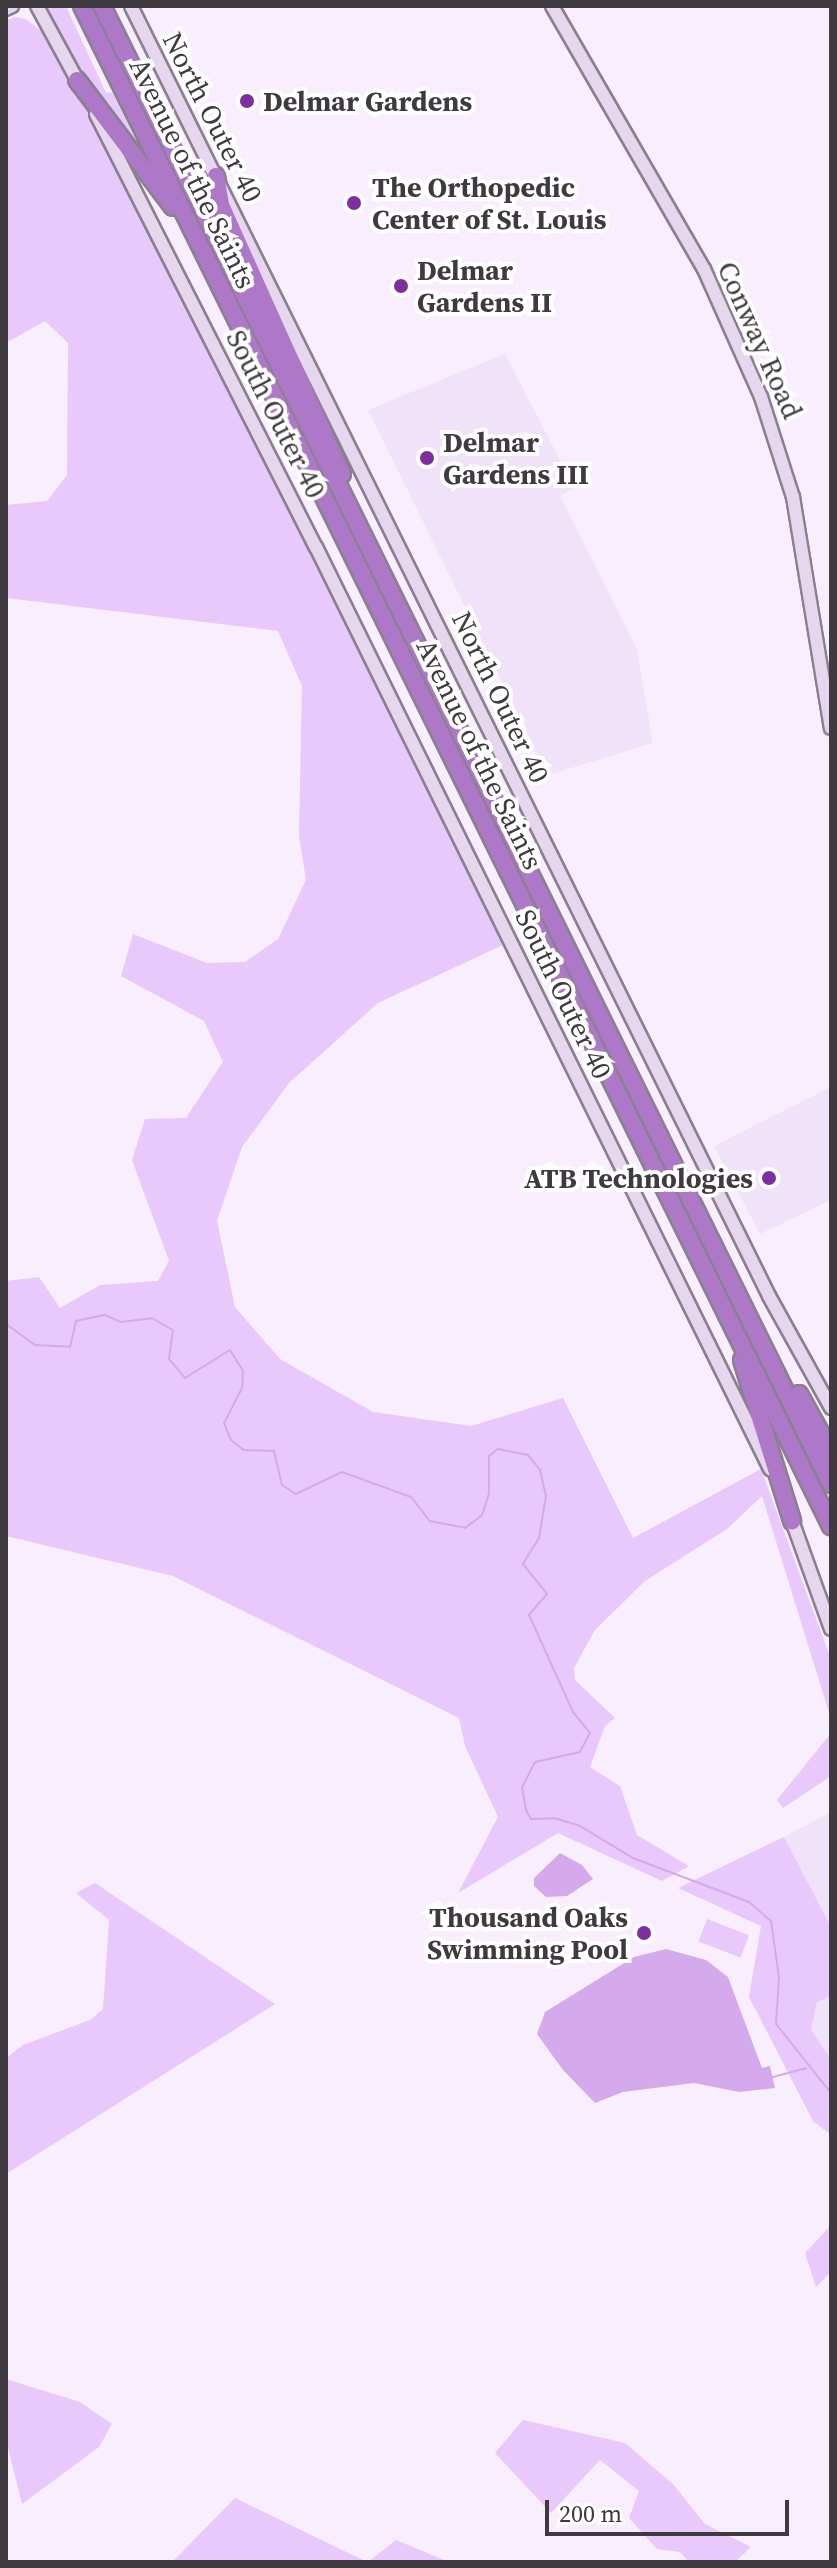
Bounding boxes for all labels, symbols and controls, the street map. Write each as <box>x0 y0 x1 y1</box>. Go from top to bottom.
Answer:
street label: North Outer 40 <box>156 26 270 208</box>
street label: Avenue of the Saints <box>123 52 263 294</box>
place label: Delmar Gardens <box>263 84 472 118</box>
marker: Delmar Gardens <box>238 92 256 110</box>
place label: The Orthopedic Center of St. Louis <box>372 170 606 236</box>
marker: The Orthopedic Center of St. Louis <box>343 192 365 214</box>
place label: Delmar Gardens II <box>417 253 552 319</box>
street label: Conway Road <box>710 256 810 424</box>
marker: Delmar Gardens II <box>392 277 410 295</box>
street label: South Outer 40 <box>219 324 333 504</box>
place label: Delmar Gardens III <box>443 425 589 491</box>
marker: Delmar Gardens III <box>418 449 436 467</box>
street label: North Outer 40 <box>445 606 557 788</box>
street label: Avenue of the Saints <box>410 633 550 875</box>
street label: South Outer 40 <box>509 904 619 1084</box>
place label: ATB Technologies <box>524 1161 753 1195</box>
marker: ATB Technologies <box>760 1169 778 1187</box>
place label: Thousand Oaks Swimming Pool <box>427 1900 628 1966</box>
marker: Thousand Oaks Swimming Pool <box>635 1924 653 1942</box>
scale bar <box>549 2484 793 2534</box>
text: 200 m <box>559 2497 622 2530</box>

